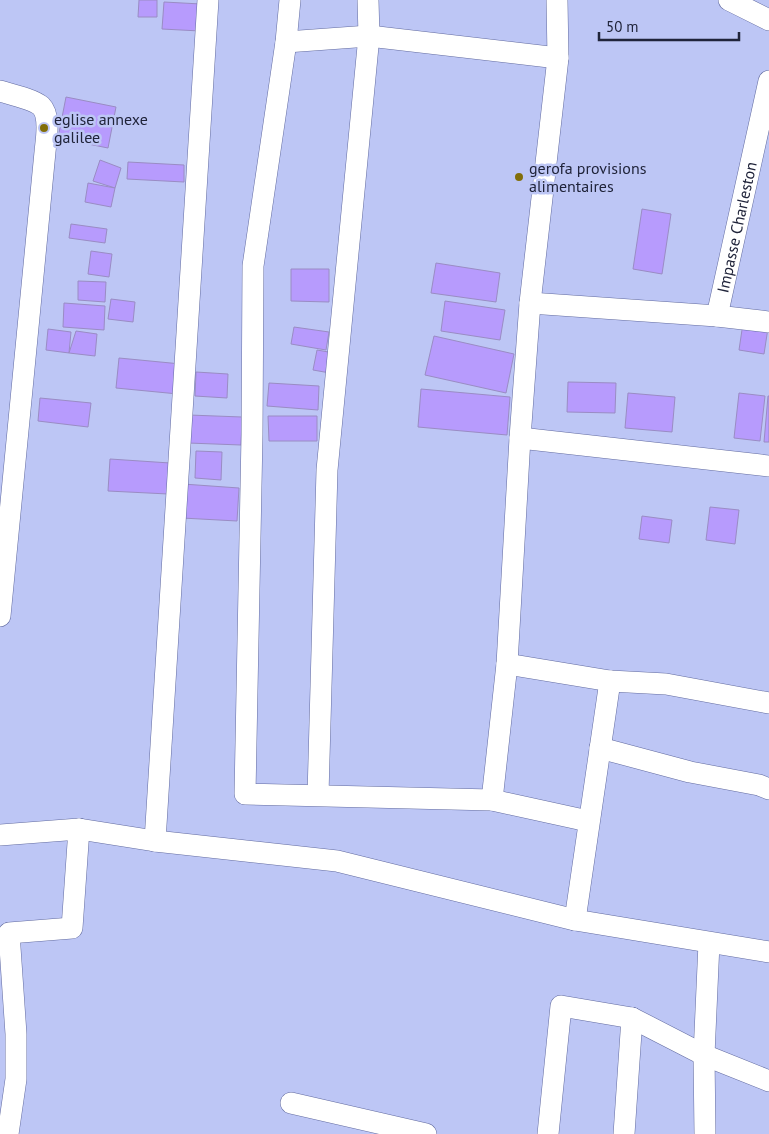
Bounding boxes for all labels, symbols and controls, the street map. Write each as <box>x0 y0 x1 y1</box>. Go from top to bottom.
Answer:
scale bar <box>599 10 739 42</box>
text: 50 m <box>606 17 639 36</box>
place label: eglise annexe galilee <box>54 109 148 147</box>
marker: eglise annexe galilee <box>38 122 50 134</box>
place label: gerofa provisions alimentaires <box>529 158 647 196</box>
street label: Impasse Charleston <box>712 160 761 295</box>
marker: gerofa provisions alimentaires <box>513 171 525 183</box>

